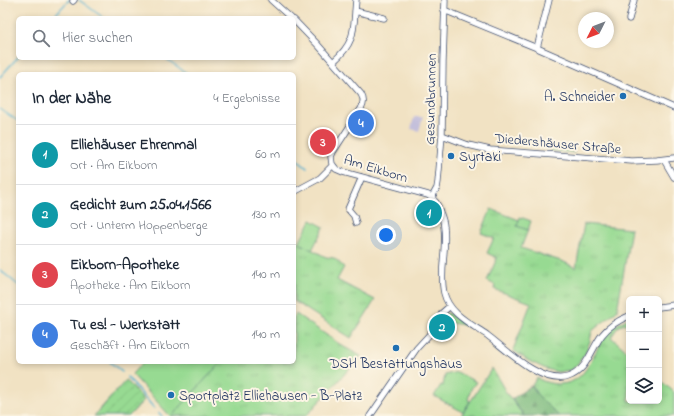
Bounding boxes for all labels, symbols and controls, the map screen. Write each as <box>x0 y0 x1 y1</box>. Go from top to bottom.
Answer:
north arrow <box>578 12 614 48</box>
search box <box>16 16 296 60</box>
icon: search <box>30 27 52 49</box>
text: Hier suchen <box>62 27 133 49</box>
street label: Gesundbrunnen <box>420 53 443 145</box>
text: In der Nähe <box>32 86 111 111</box>
place label: A. Schneider <box>544 87 616 108</box>
text: 4 Ergebnisse <box>213 89 280 108</box>
marker: A. Schneider <box>618 91 628 101</box>
pin: 4 <box>348 108 374 138</box>
pin: 3 <box>310 127 336 157</box>
street label: Diedershäuser Straße <box>493 128 623 161</box>
text: Elliehäuser Ehrenmal <box>70 134 197 156</box>
text: 1 <box>43 145 47 164</box>
text: 60 m <box>255 145 280 164</box>
place label: Syrtaki <box>459 147 501 169</box>
street label: Am Eikborn <box>341 150 410 189</box>
marker: Syrtaki <box>446 151 456 161</box>
text: Ort · Am Eikborn <box>70 156 158 175</box>
text: Gedicht zum 25.04.1566 <box>70 194 211 216</box>
pin: 1 <box>416 198 442 228</box>
text: 2 <box>42 205 48 224</box>
text: 130 m <box>252 205 280 224</box>
text: Ort · Unterm Hoppenberge <box>70 216 207 235</box>
your location <box>376 225 396 245</box>
text: Eikborn-Apotheke <box>70 254 179 276</box>
text: 3 <box>42 265 48 284</box>
text: 140 m <box>252 265 280 284</box>
text: Apotheke · Am Eikborn <box>70 276 190 295</box>
map controls <box>626 296 662 404</box>
button: + <box>626 296 662 332</box>
pin: 2 <box>429 312 455 342</box>
text: Tu es! - Werkstatt <box>70 314 180 336</box>
text: 4 <box>42 325 48 344</box>
text: 140 m <box>252 325 280 344</box>
button: − <box>626 332 662 368</box>
text: Geschäft · Am Eikborn <box>70 336 190 355</box>
marker: DSH Bestattungshaus <box>391 343 401 353</box>
place label: DSH Bestattungshaus <box>329 354 463 376</box>
button: layers <box>626 368 662 404</box>
place label: Sportplatz Elliehausen - B-Platz <box>179 386 362 407</box>
marker: Sportplatz Elliehausen - B-Platz <box>166 390 176 400</box>

